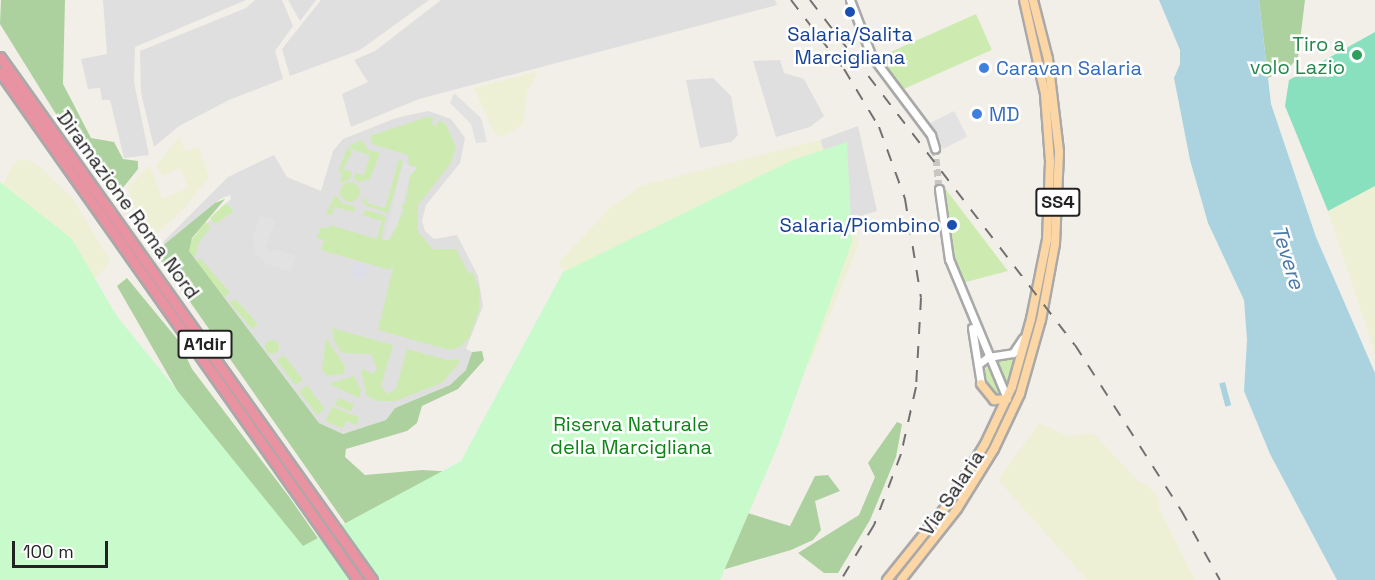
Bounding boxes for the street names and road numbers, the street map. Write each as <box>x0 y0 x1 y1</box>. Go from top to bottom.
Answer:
street label: Diramazione Roma Nord <box>52 106 204 304</box>
road number: SS4 <box>1034 187 1082 217</box>
road number: A1dir <box>176 329 234 359</box>
street label: Via Salaria <box>915 446 989 540</box>

